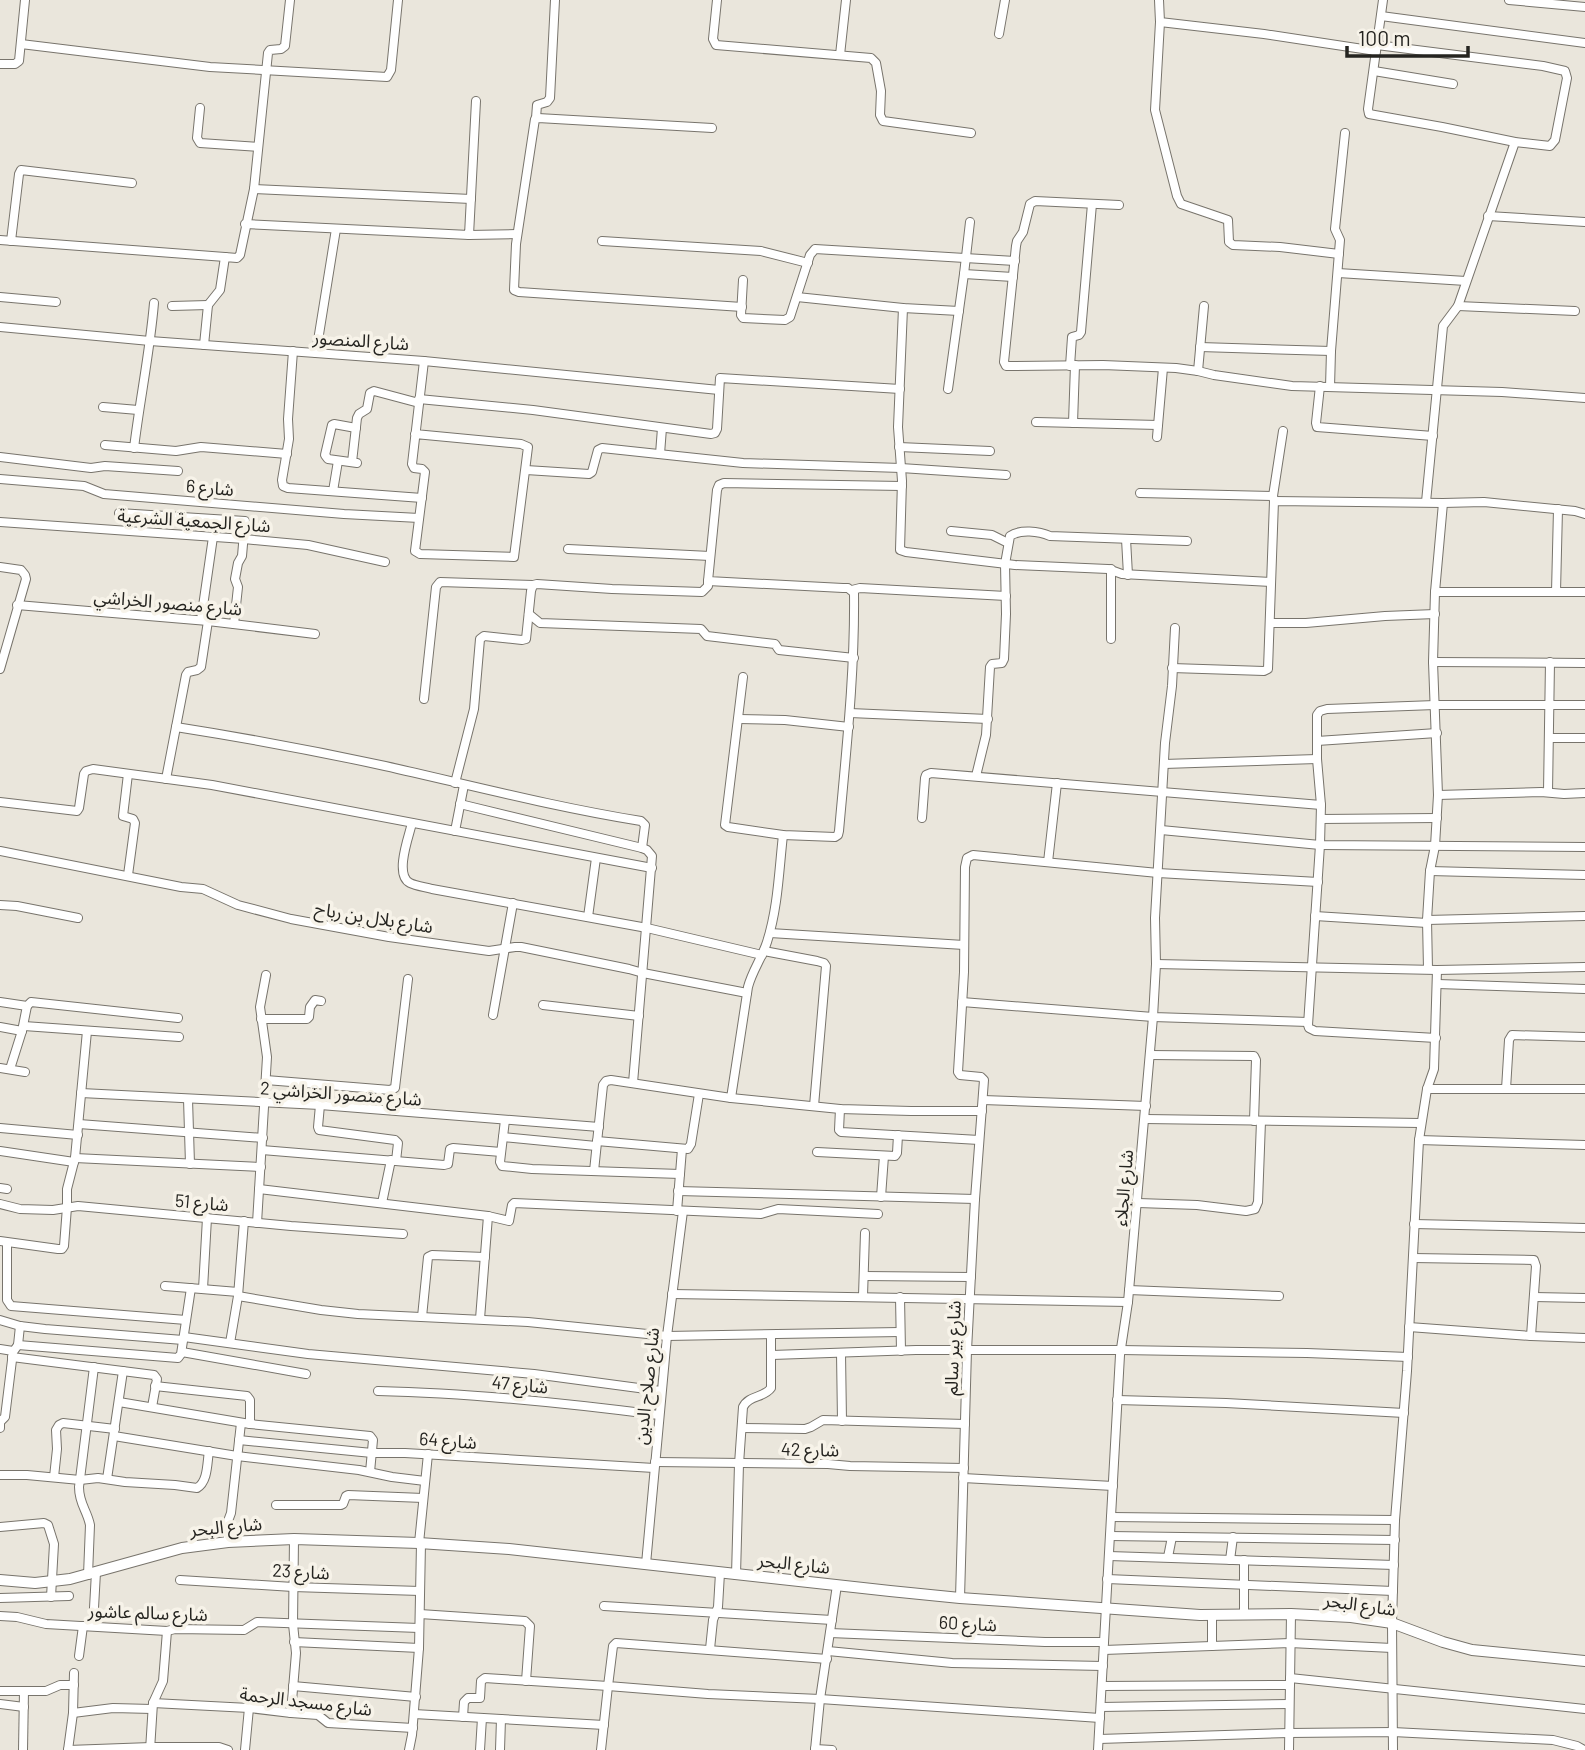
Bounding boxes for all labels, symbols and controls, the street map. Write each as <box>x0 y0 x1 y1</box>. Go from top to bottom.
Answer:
scale bar <box>1347 14 1468 58</box>
text: 100 m <box>1358 25 1411 50</box>
street label: شارع المنصور <box>311 326 410 358</box>
street label: شارع 6 <box>185 474 235 504</box>
street label: شارع الجمعية الشرعية <box>116 504 271 540</box>
street label: شارع منصور الخراشي <box>93 585 243 623</box>
street label: شارع بلال بن رباح <box>313 897 435 941</box>
street label: شارع منصور الخراشي 2 <box>259 1076 423 1114</box>
street label: شارع الجلاء <box>1109 1149 1141 1228</box>
street label: شارع 51 <box>174 1189 230 1219</box>
street label: شارع بير سالم <box>939 1300 969 1396</box>
street label: شارع صلاح الدين <box>629 1326 667 1446</box>
street label: شارع 47 <box>491 1371 549 1401</box>
street label: شارع 64 <box>418 1427 478 1457</box>
street label: شارع 42 <box>781 1437 839 1465</box>
street label: شارع البحر <box>188 1512 263 1544</box>
street label: شارع البحر <box>755 1548 831 1582</box>
street label: شارع 23 <box>272 1559 330 1587</box>
street label: شارع البحر <box>1321 1588 1397 1624</box>
street label: شارع سالم عاشور <box>87 1599 208 1629</box>
street label: شارع 60 <box>938 1610 998 1640</box>
street label: شارع مسجد الرحمة <box>238 1682 373 1724</box>

